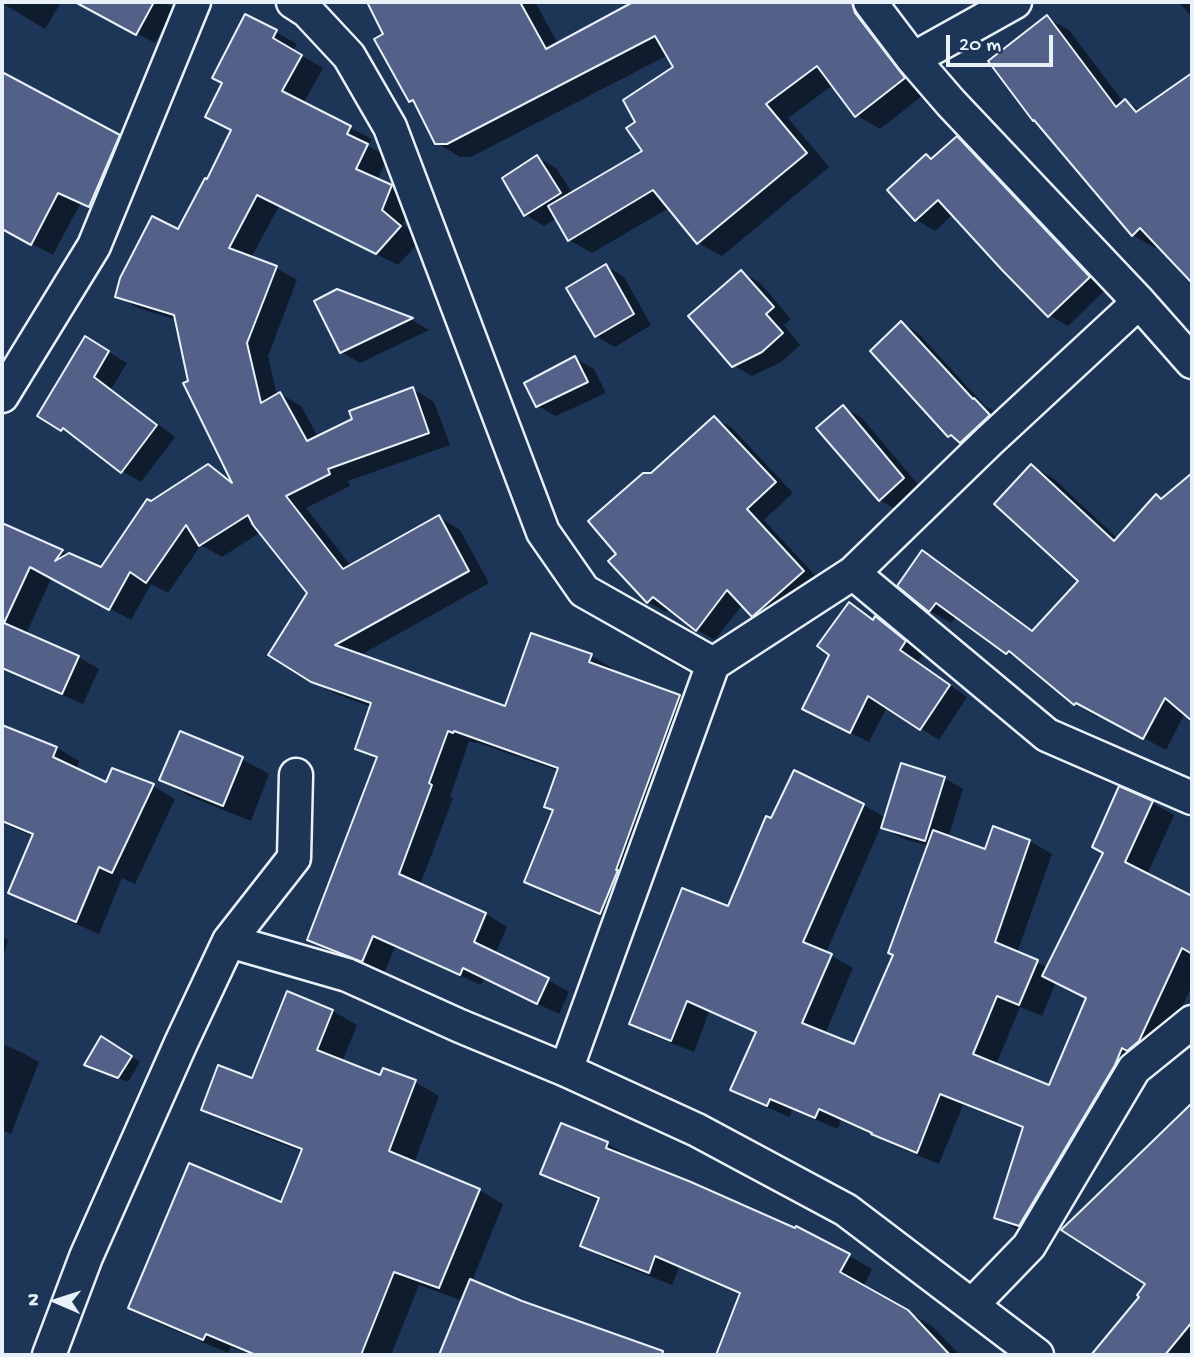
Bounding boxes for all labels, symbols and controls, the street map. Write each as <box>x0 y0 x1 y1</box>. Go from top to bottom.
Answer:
scale bar <box>949 21 1056 65</box>
text: 20 m <box>959 34 1001 59</box>
north arrow <box>21 1266 91 1336</box>
text: N <box>23 1293 46 1307</box>

